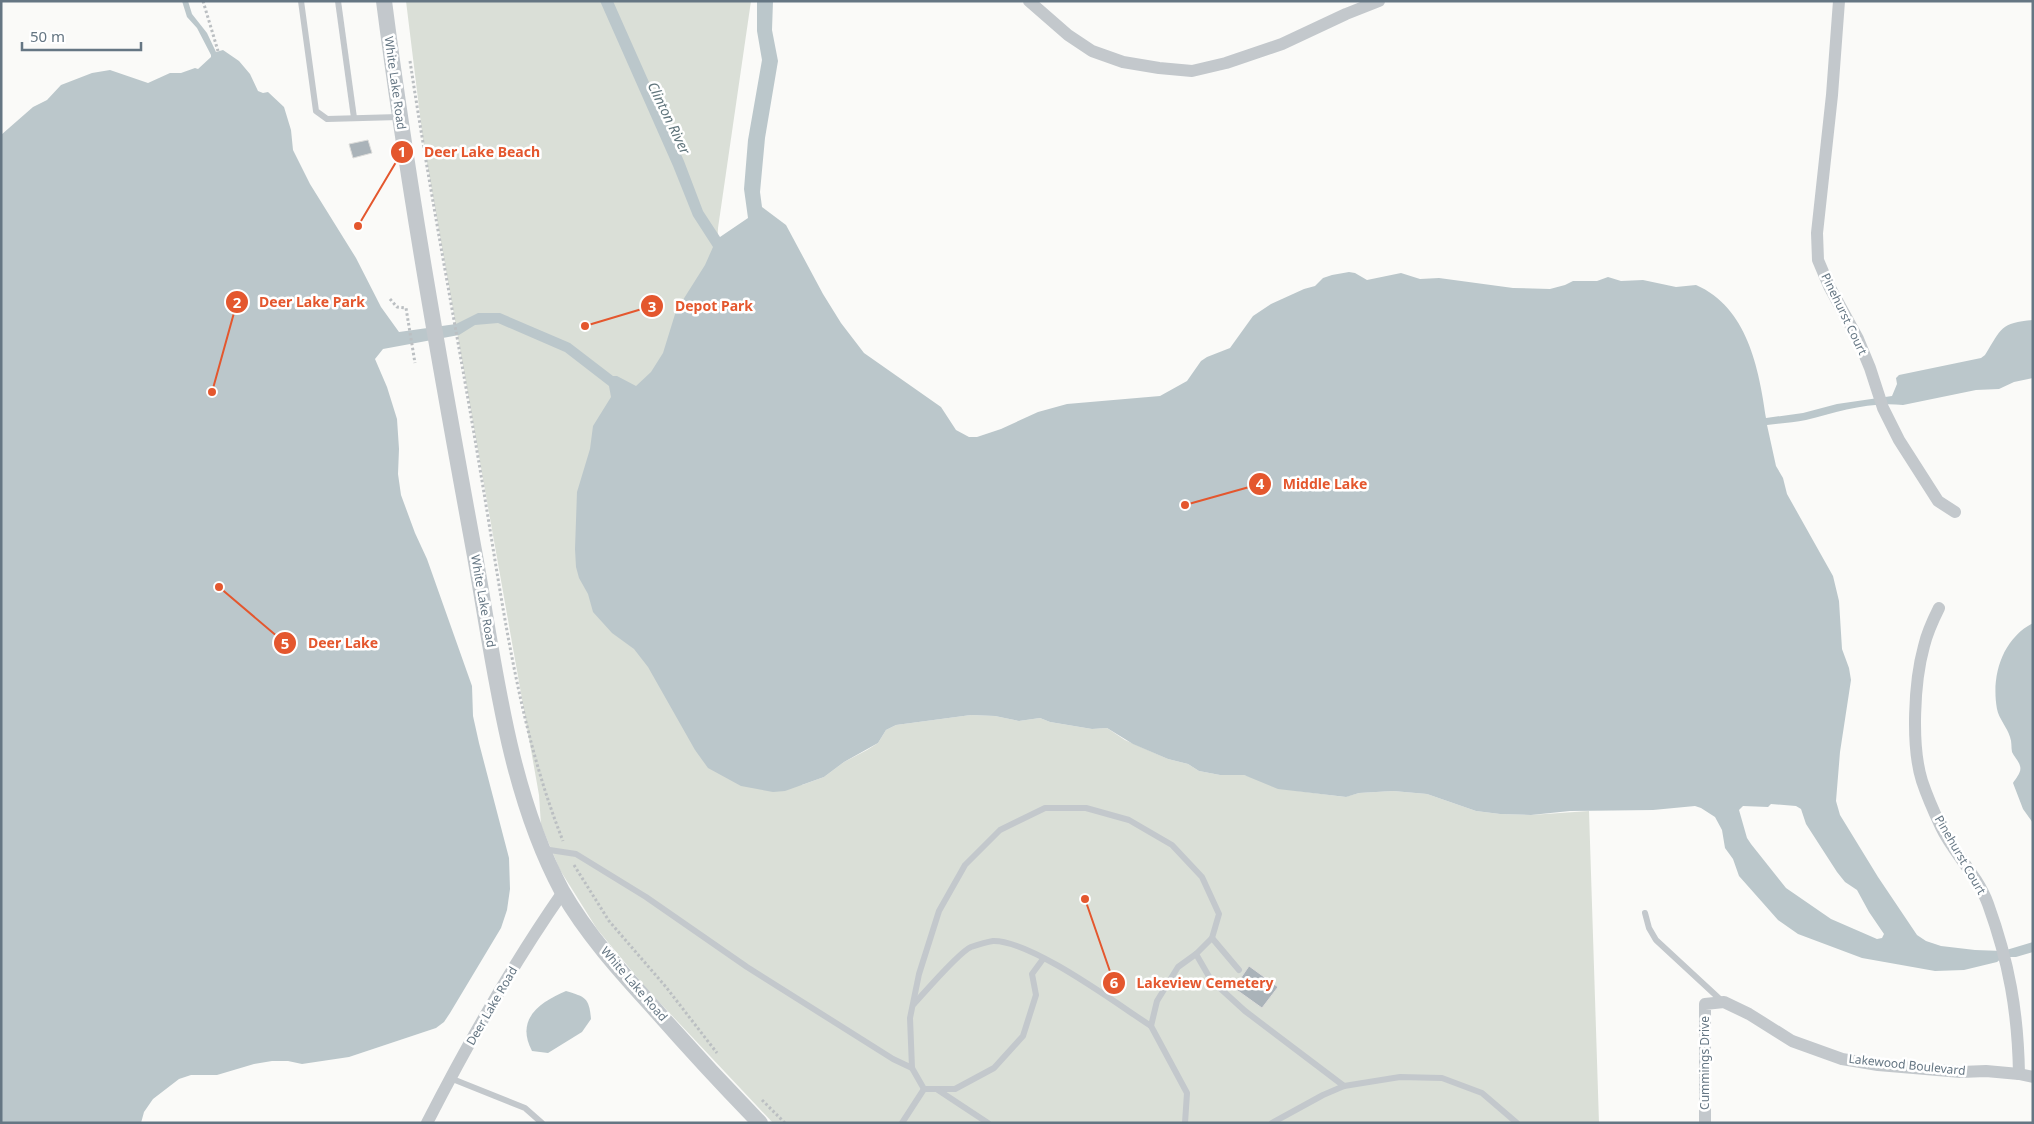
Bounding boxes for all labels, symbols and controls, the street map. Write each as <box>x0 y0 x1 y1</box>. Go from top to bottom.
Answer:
scale bar <box>22 20 141 52</box>
text: 50 m <box>30 26 65 46</box>
street label: White Lake Road <box>381 35 410 131</box>
water label: Clinton River <box>644 78 695 158</box>
callout: Deer Lake Beach <box>389 138 550 167</box>
text: 1 <box>398 141 406 161</box>
text: Deer Lake Beach <box>424 142 540 161</box>
street label: Pinehurst Court <box>1817 270 1872 358</box>
callout: Deer Lake Park <box>224 288 375 317</box>
text: 2 <box>233 292 242 312</box>
text: Deer Lake Park <box>259 292 365 311</box>
callout: Depot Park <box>640 292 763 321</box>
text: 3 <box>648 296 656 316</box>
text: Depot Park <box>675 296 753 315</box>
callout: Middle Lake <box>1247 469 1377 498</box>
text: 4 <box>1256 473 1265 493</box>
text: Middle Lake <box>1283 474 1367 493</box>
street label: White Lake Road <box>467 553 500 649</box>
callout: Deer Lake <box>273 629 388 658</box>
text: 5 <box>281 633 289 653</box>
text: Deer Lake <box>308 633 378 652</box>
street label: Pinehurst Court <box>1931 812 1990 898</box>
street label: White Lake Road <box>597 943 672 1025</box>
street label: Deer Lake Road <box>462 963 521 1048</box>
callout: Lakeview Cemetery <box>1102 969 1284 998</box>
text: 6 <box>1110 972 1119 992</box>
text: Lakeview Cemetery <box>1137 973 1273 992</box>
street label: Cummings Drive <box>1696 1016 1713 1110</box>
street label: Lakewood Boulevard <box>1848 1050 1966 1079</box>

